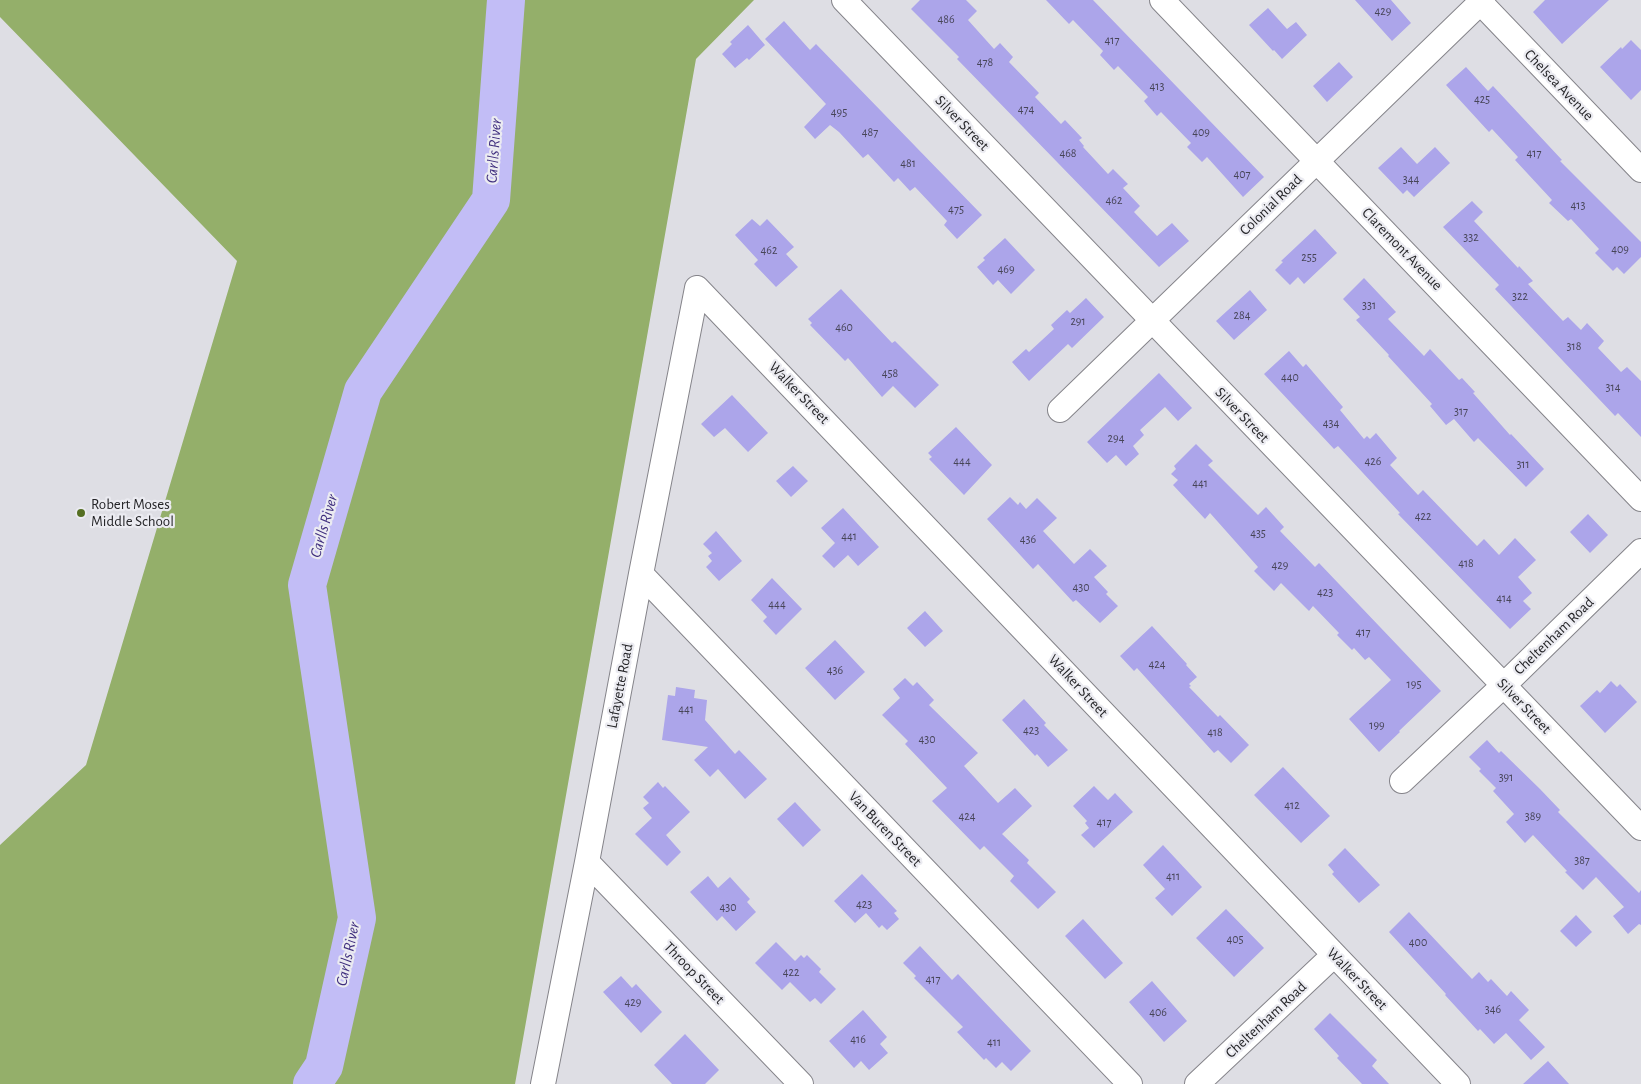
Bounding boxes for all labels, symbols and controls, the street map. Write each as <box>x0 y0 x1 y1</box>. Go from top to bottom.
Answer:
house number: 429 <box>1375 4 1391 18</box>
house number: 486 <box>937 12 955 26</box>
house number: 417 <box>1105 33 1119 47</box>
street label: Chelsea Avenue <box>1521 46 1597 124</box>
house number: 478 <box>977 55 993 69</box>
house number: 413 <box>1150 79 1164 93</box>
street label: Silver Street <box>931 92 993 154</box>
house number: 425 <box>1474 92 1490 106</box>
house number: 474 <box>1018 102 1034 116</box>
house number: 495 <box>831 105 847 119</box>
water label: Carlls River <box>482 118 506 184</box>
house number: 487 <box>862 125 878 139</box>
house number: 409 <box>1192 125 1210 139</box>
house number: 468 <box>1059 146 1077 160</box>
house number: 417 <box>1527 146 1541 160</box>
house number: 481 <box>900 156 916 170</box>
house number: 407 <box>1233 167 1251 181</box>
street label: Colonial Road <box>1236 171 1306 239</box>
house number: 344 <box>1403 172 1419 186</box>
house number: 462 <box>1106 193 1122 207</box>
house number: 413 <box>1571 198 1585 212</box>
house number: 475 <box>948 202 964 216</box>
street label: Claremont Avenue <box>1358 204 1446 294</box>
house number: 332 <box>1463 230 1479 244</box>
house number: 409 <box>1611 242 1629 256</box>
house number: 462 <box>761 243 777 257</box>
house number: 255 <box>1301 250 1317 264</box>
house number: 469 <box>997 262 1015 276</box>
house number: 322 <box>1512 289 1528 303</box>
house number: 331 <box>1362 298 1376 312</box>
house number: 284 <box>1234 308 1250 322</box>
house number: 291 <box>1070 314 1086 328</box>
house number: 460 <box>835 320 853 334</box>
house number: 318 <box>1567 339 1581 353</box>
street label: Walker Street <box>765 358 833 428</box>
house number: 458 <box>882 366 898 380</box>
house number: 440 <box>1281 370 1299 384</box>
house number: 314 <box>1606 380 1620 394</box>
street label: Silver Street <box>1211 384 1273 446</box>
house number: 317 <box>1454 404 1468 418</box>
house number: 434 <box>1323 416 1339 430</box>
house number: 294 <box>1108 431 1124 445</box>
house number: 444 <box>953 454 971 468</box>
house number: 426 <box>1365 454 1381 468</box>
house number: 311 <box>1516 457 1530 471</box>
house number: 441 <box>1192 476 1208 490</box>
water label: Carlls River <box>306 492 342 560</box>
place label: Robert Moses Middle School <box>91 495 174 530</box>
marker: Robert Moses Middle School <box>75 507 87 519</box>
house number: 422 <box>1415 509 1431 523</box>
house number: 435 <box>1250 526 1266 540</box>
house number: 441 <box>841 529 857 543</box>
house number: 436 <box>1020 532 1036 546</box>
house number: 418 <box>1458 556 1474 570</box>
house number: 429 <box>1272 558 1288 572</box>
house number: 430 <box>1072 580 1090 594</box>
house number: 423 <box>1317 585 1333 599</box>
house number: 414 <box>1496 591 1512 605</box>
street label: Cheltenham Road <box>1510 593 1598 679</box>
house number: 444 <box>768 597 786 611</box>
house number: 417 <box>1356 625 1370 639</box>
street label: Lafayette Road <box>603 642 637 730</box>
street label: Walker Street <box>1044 651 1112 721</box>
house number: 424 <box>1148 657 1166 671</box>
house number: 436 <box>827 663 843 677</box>
street label: Silver Street <box>1493 675 1555 737</box>
house number: 195 <box>1407 677 1421 691</box>
house number: 441 <box>678 702 694 716</box>
house number: 199 <box>1369 718 1385 732</box>
house number: 423 <box>1023 723 1039 737</box>
house number: 418 <box>1207 725 1223 739</box>
house number: 430 <box>918 732 936 746</box>
house number: 391 <box>1499 770 1513 784</box>
street label: Van Buren Street <box>845 788 925 870</box>
house number: 412 <box>1284 798 1300 812</box>
house number: 424 <box>958 809 976 823</box>
house number: 389 <box>1525 809 1541 823</box>
house number: 417 <box>1097 815 1111 829</box>
house number: 387 <box>1574 853 1590 867</box>
house number: 411 <box>1166 869 1180 883</box>
house number: 423 <box>856 897 872 911</box>
house number: 430 <box>719 900 737 914</box>
water label: Carlls River <box>332 920 364 988</box>
house number: 405 <box>1226 932 1244 946</box>
house number: 400 <box>1409 935 1427 949</box>
street label: Throop Street <box>660 938 728 1008</box>
street label: Walker Street <box>1323 944 1391 1014</box>
house number: 422 <box>783 965 799 979</box>
house number: 417 <box>926 972 940 986</box>
street label: Cheltenham Road <box>1222 978 1310 1062</box>
house number: 429 <box>625 995 641 1009</box>
house number: 346 <box>1485 1002 1501 1016</box>
house number: 406 <box>1149 1005 1167 1019</box>
house number: 416 <box>850 1032 866 1046</box>
house number: 411 <box>987 1035 1001 1049</box>

